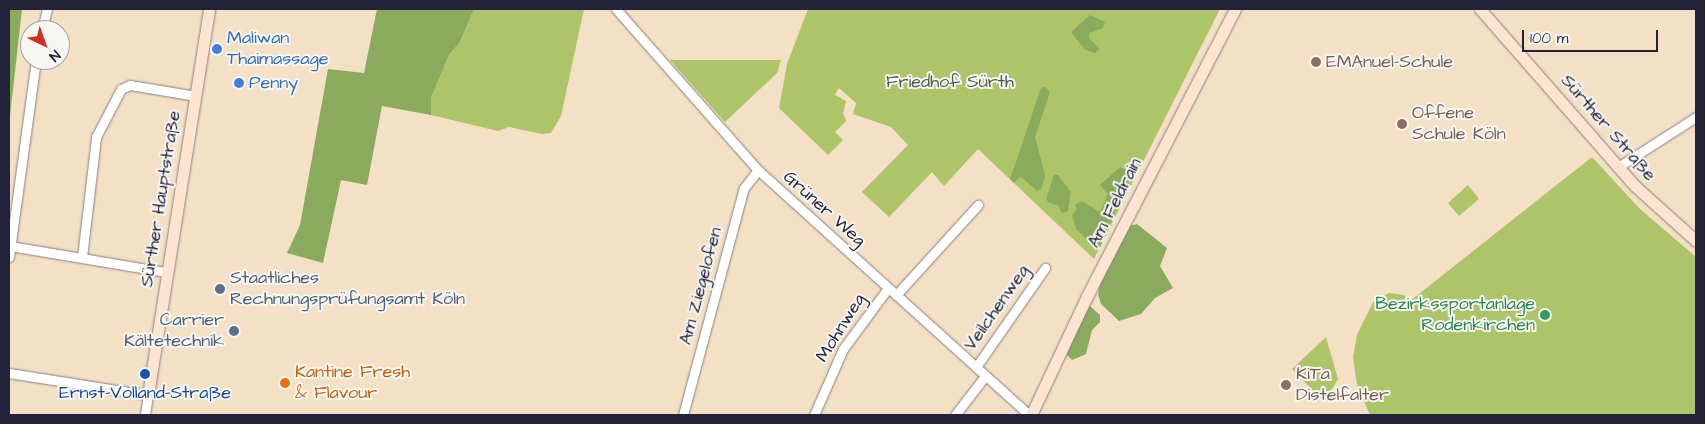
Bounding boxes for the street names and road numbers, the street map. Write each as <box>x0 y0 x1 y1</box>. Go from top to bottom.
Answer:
street label: Sürther Straße <box>1556 70 1660 186</box>
street label: Sürther Hauptstraße <box>136 109 186 289</box>
street label: Am Feldrain <box>1083 155 1147 251</box>
street label: Grüner Weg <box>778 166 870 252</box>
street label: Am Ziegelofen <box>675 225 727 347</box>
street label: Veilchenweg <box>960 261 1034 355</box>
street label: Mohnweg <box>812 290 870 366</box>

